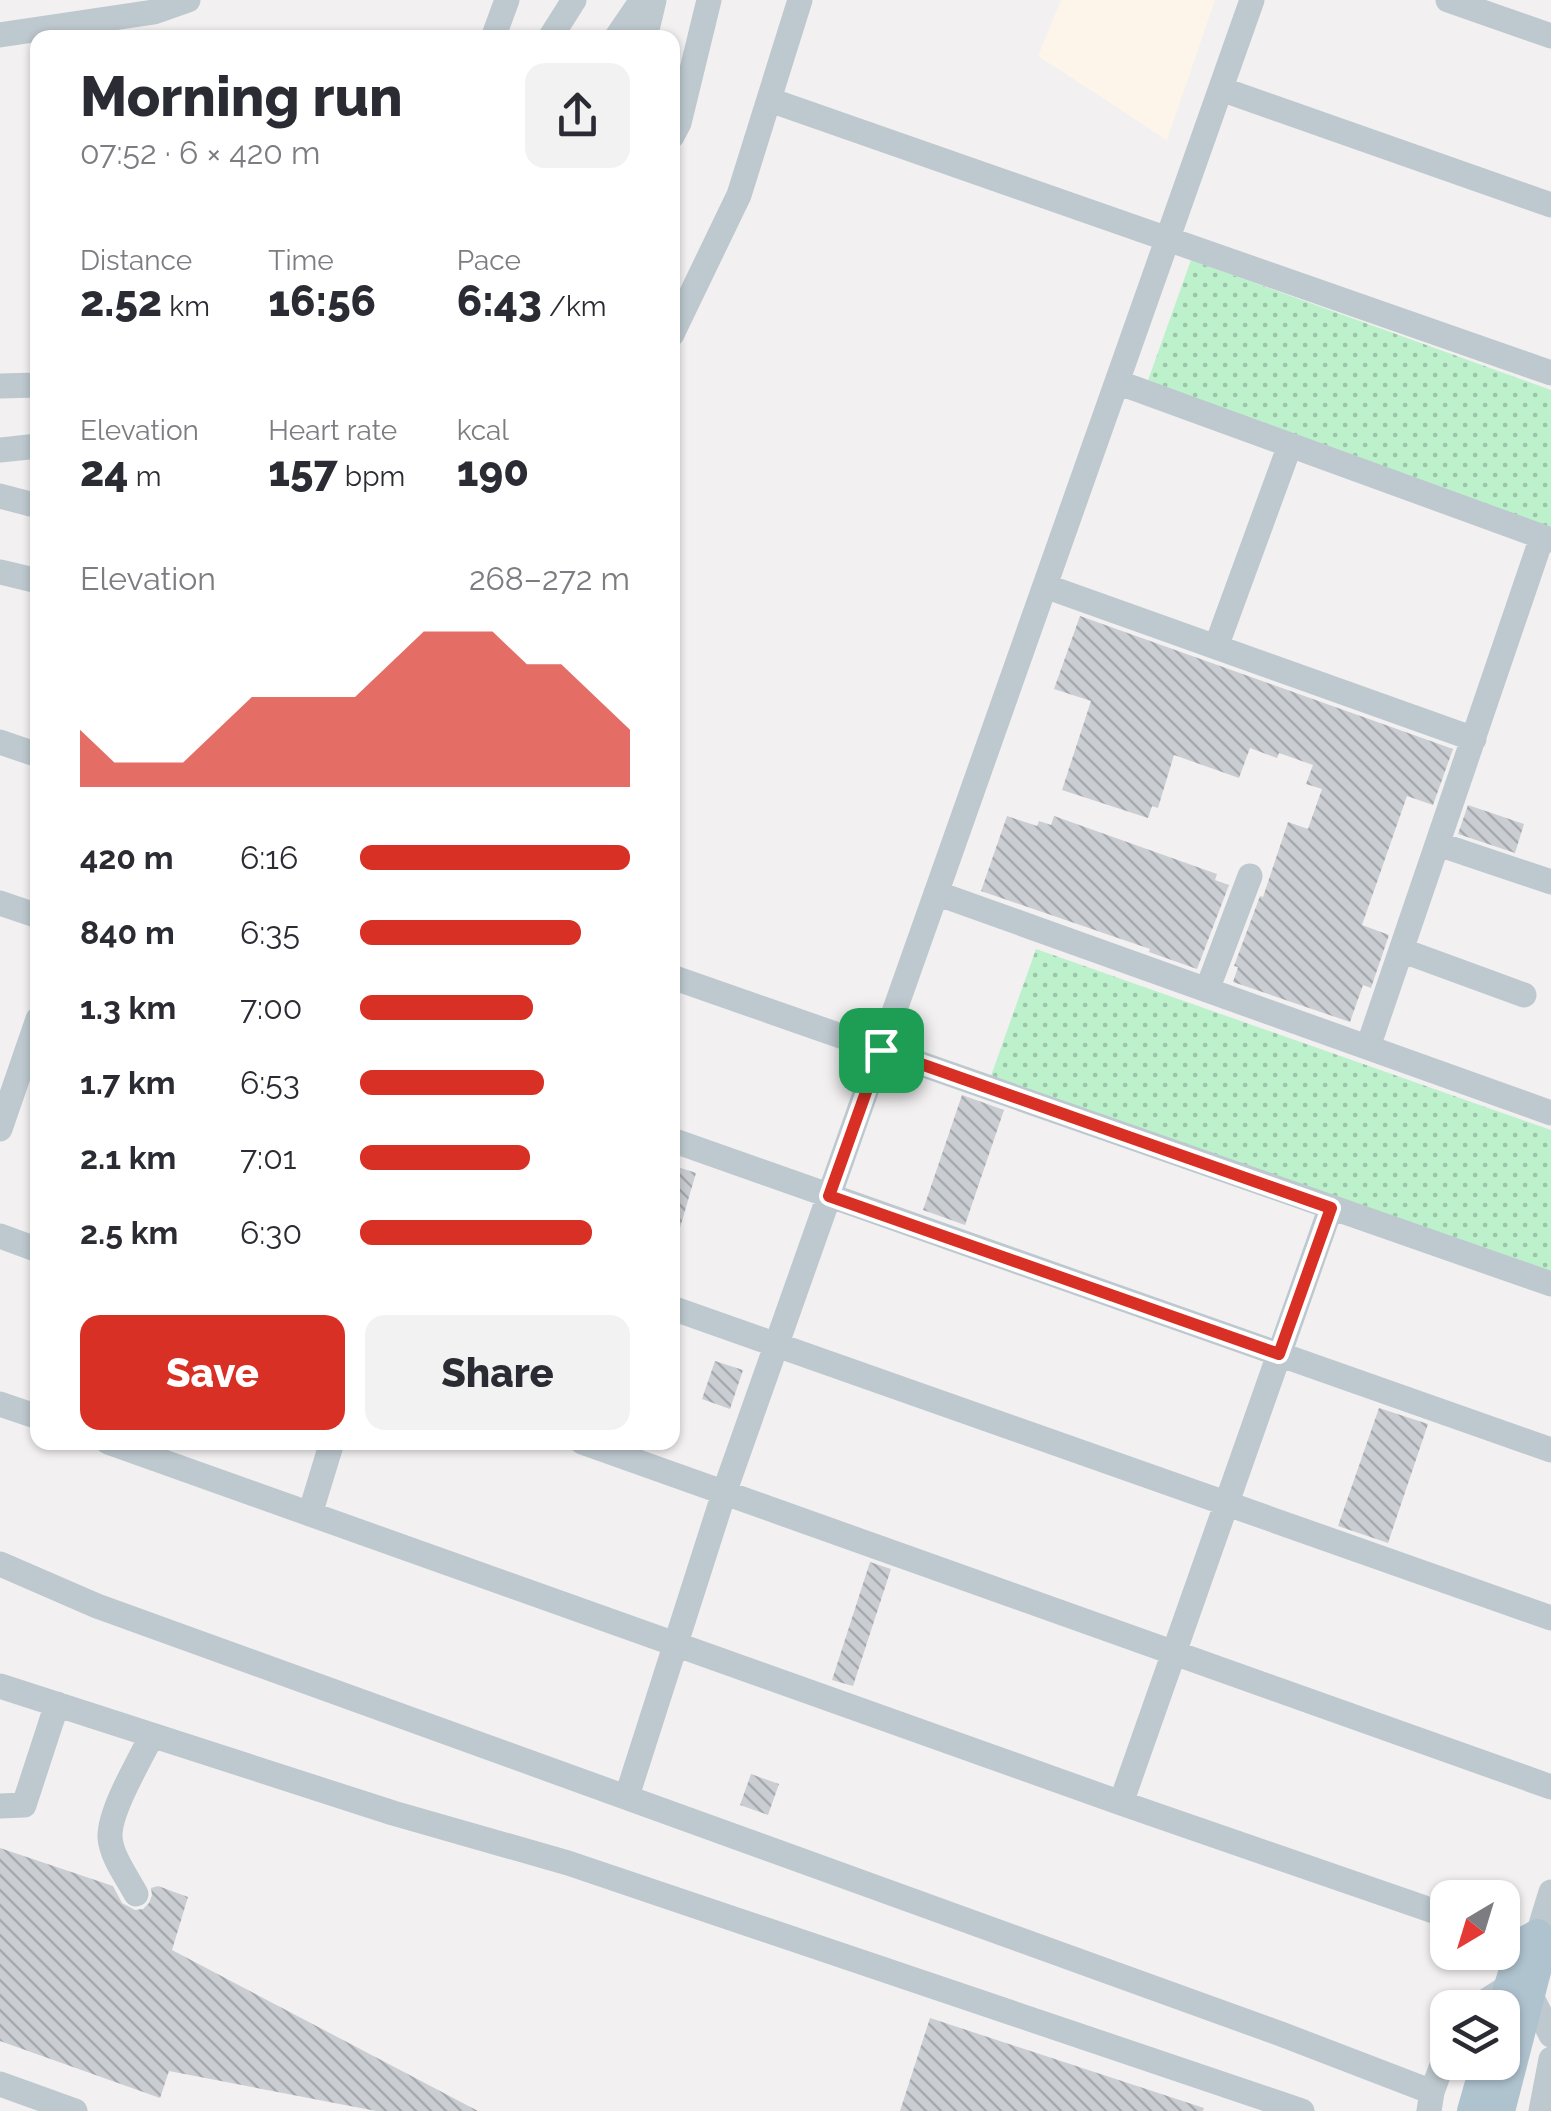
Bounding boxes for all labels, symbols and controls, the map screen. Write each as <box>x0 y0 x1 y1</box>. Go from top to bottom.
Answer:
button: share <box>525 63 630 168</box>
text: Morning run <box>80 64 403 129</box>
text: 07:52 · 6 × 420 m <box>80 134 321 171</box>
text: Distance <box>80 244 192 277</box>
text: Time <box>268 244 334 277</box>
text: Pace <box>457 244 521 277</box>
text: 2.52 <box>80 277 162 326</box>
text: 16:56 <box>268 277 376 326</box>
text: 6:43 <box>457 277 542 326</box>
text: km <box>162 290 210 323</box>
text: /km <box>542 290 607 323</box>
text: Elevation <box>80 414 199 447</box>
text: Heart rate <box>268 414 397 447</box>
text: kcal <box>457 414 509 447</box>
text: 24 <box>80 447 129 496</box>
text: 157 <box>268 447 338 496</box>
text: 190 <box>457 447 529 496</box>
text: m <box>129 460 162 493</box>
text: bpm <box>338 460 405 493</box>
text: Elevation <box>80 560 216 597</box>
text: 268–272 m <box>469 560 630 597</box>
text: 420 m <box>80 839 173 876</box>
text: 6:16 <box>240 839 298 876</box>
text: 840 m <box>80 914 175 951</box>
text: 6:35 <box>240 914 300 951</box>
text: 1.3 km <box>80 989 176 1026</box>
text: 7:00 <box>240 989 302 1026</box>
pin <box>839 1008 924 1093</box>
icon: arrive <box>854 1023 909 1078</box>
text: 1.7 km <box>80 1064 176 1101</box>
text: 6:53 <box>240 1064 300 1101</box>
text: 2.1 km <box>80 1139 176 1176</box>
text: 7:01 <box>240 1139 296 1176</box>
text: 2.5 km <box>80 1214 178 1251</box>
text: 6:30 <box>240 1214 302 1251</box>
button: Save <box>80 1315 345 1430</box>
button: Share <box>365 1315 630 1430</box>
north arrow <box>1430 1880 1520 1970</box>
map controls <box>1430 1880 1520 2080</box>
button: layers <box>1430 1990 1520 2080</box>

